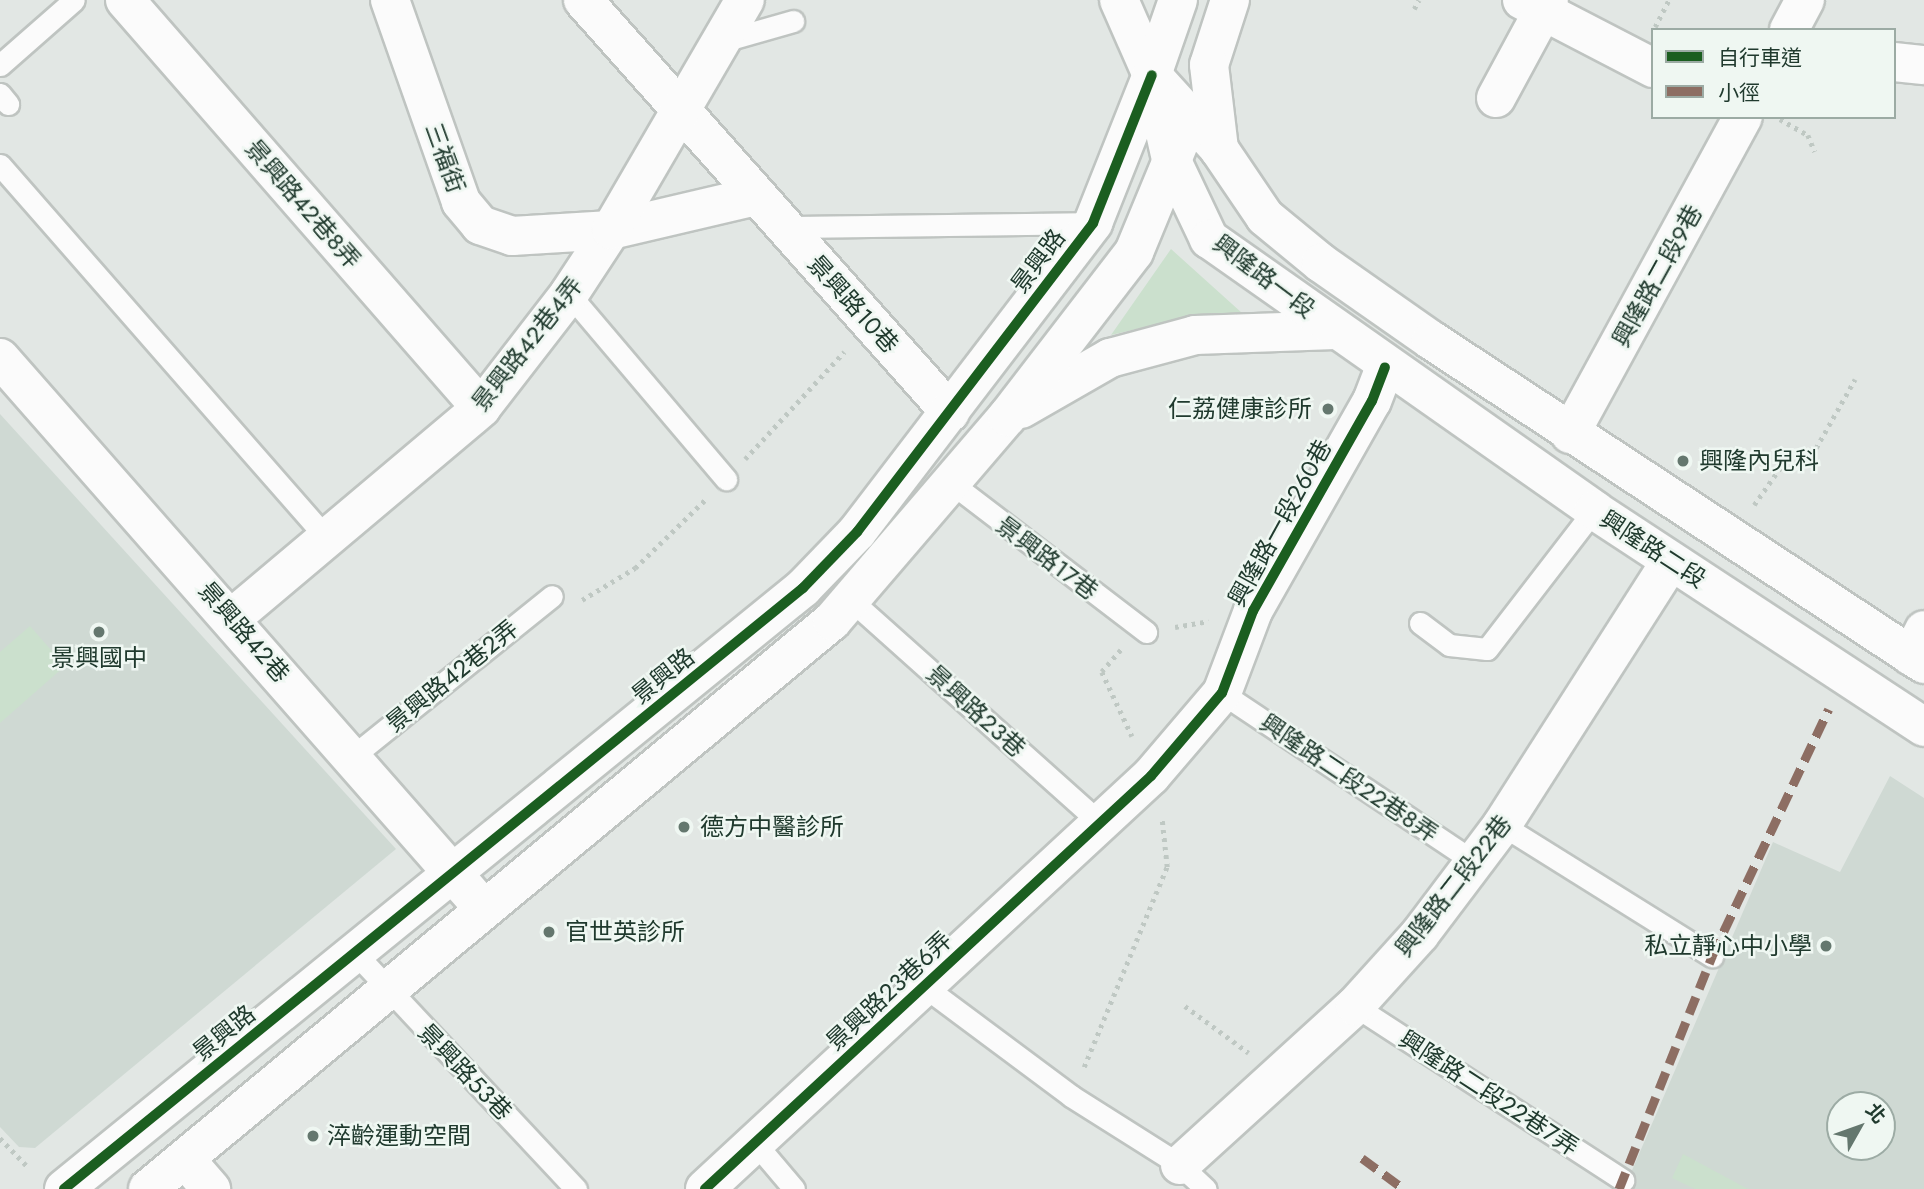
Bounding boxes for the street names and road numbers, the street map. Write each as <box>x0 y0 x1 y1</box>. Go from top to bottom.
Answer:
street label: 三福街 <box>419 119 471 197</box>
street label: 景興路42巷8弄 <box>239 134 367 274</box>
street label: 興隆路二段9巷 <box>1606 200 1708 352</box>
street label: 景興路 <box>1005 224 1071 298</box>
street label: 興隆路一段 <box>1207 228 1321 324</box>
street label: 景興路10巷 <box>802 249 904 359</box>
street label: 景興路42巷4弄 <box>466 271 588 417</box>
street label: 興隆路一段260巷 <box>1222 435 1338 611</box>
street label: 興隆路二段 <box>1595 504 1711 594</box>
street label: 景興路17巷 <box>991 511 1103 605</box>
street label: 景興路42巷 <box>193 576 295 688</box>
street label: 景興路42巷2弄 <box>380 614 524 738</box>
street label: 景興路 <box>626 642 700 710</box>
street label: 景興路23巷 <box>921 659 1031 763</box>
street label: 興隆路二段22巷8弄 <box>1255 708 1443 848</box>
street label: 興隆路二段22巷 <box>1389 810 1517 962</box>
street label: 景興路23巷6弄 <box>820 926 958 1056</box>
street label: 景興路 <box>187 999 261 1067</box>
street label: 景興路53巷 <box>412 1018 518 1126</box>
street label: 興隆路二段22巷7弄 <box>1394 1024 1584 1162</box>

